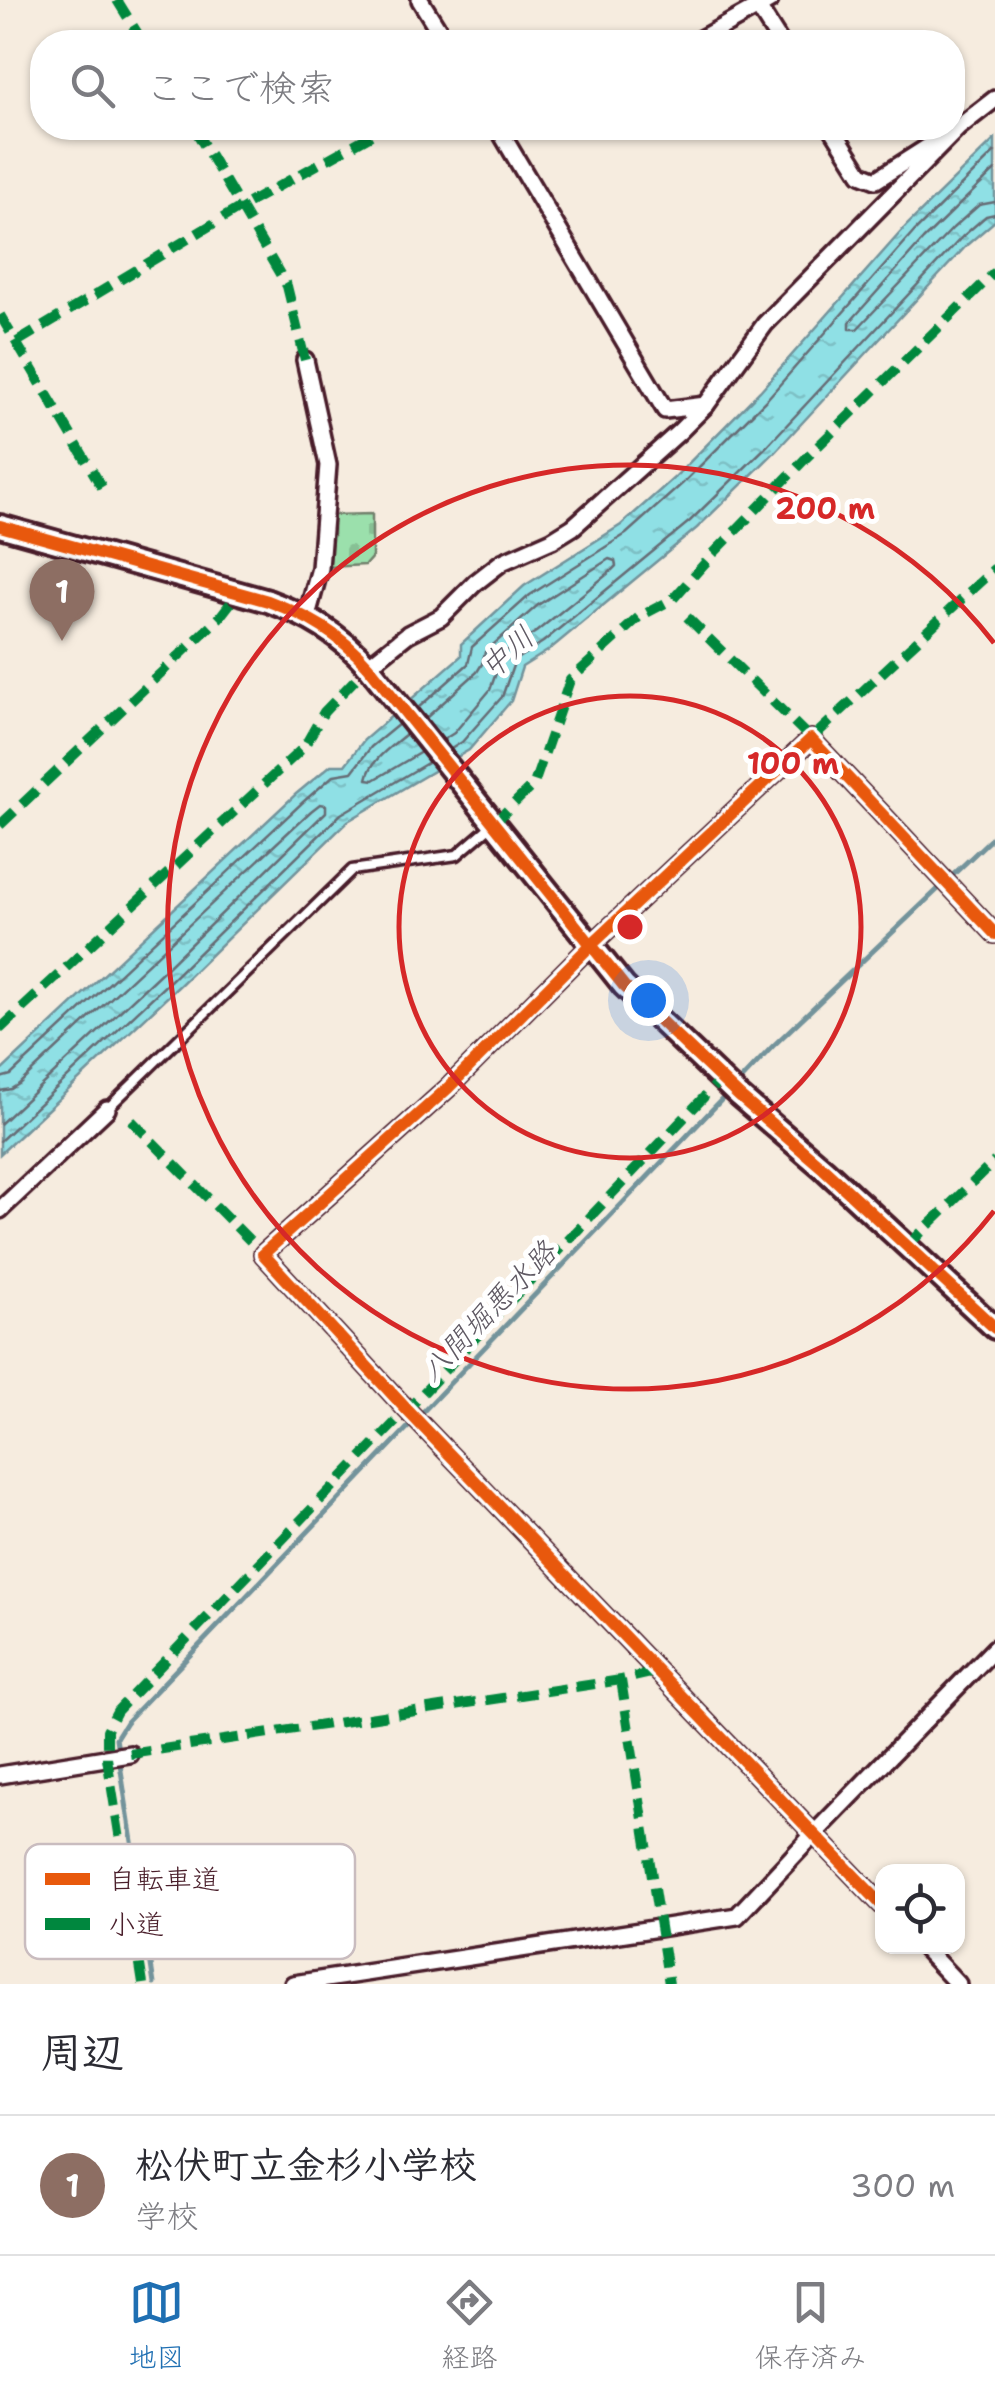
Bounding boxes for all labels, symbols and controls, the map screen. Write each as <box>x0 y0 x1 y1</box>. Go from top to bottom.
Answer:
search box <box>30 30 965 140</box>
icon: search <box>65 58 120 113</box>
text: ここで検索 <box>145 62 335 113</box>
text: 200 m <box>775 488 875 529</box>
pin: 1 <box>30 558 94 641</box>
water label: 中川 <box>471 617 543 687</box>
text: 100 m <box>747 743 839 784</box>
centre of rings <box>612 909 648 945</box>
your location <box>623 975 674 1026</box>
water label: 八間堀悪水路 <box>411 1231 567 1390</box>
legend <box>25 1844 355 1959</box>
text: 自転車道 <box>108 1860 220 1898</box>
map controls <box>875 1864 965 1954</box>
button: locate <box>875 1864 965 1954</box>
text: 小道 <box>108 1905 164 1943</box>
text: 周辺 <box>40 2024 124 2080</box>
text: 松伏町立金杉小学校 <box>135 2139 477 2190</box>
text: 1 <box>65 2164 80 2207</box>
text: 300 m <box>850 2164 955 2207</box>
text: 学校 <box>135 2194 199 2237</box>
tab: 地図 <box>128 2275 185 2376</box>
tab: 経路 <box>441 2275 498 2376</box>
tab: 保存済み <box>754 2275 867 2376</box>

